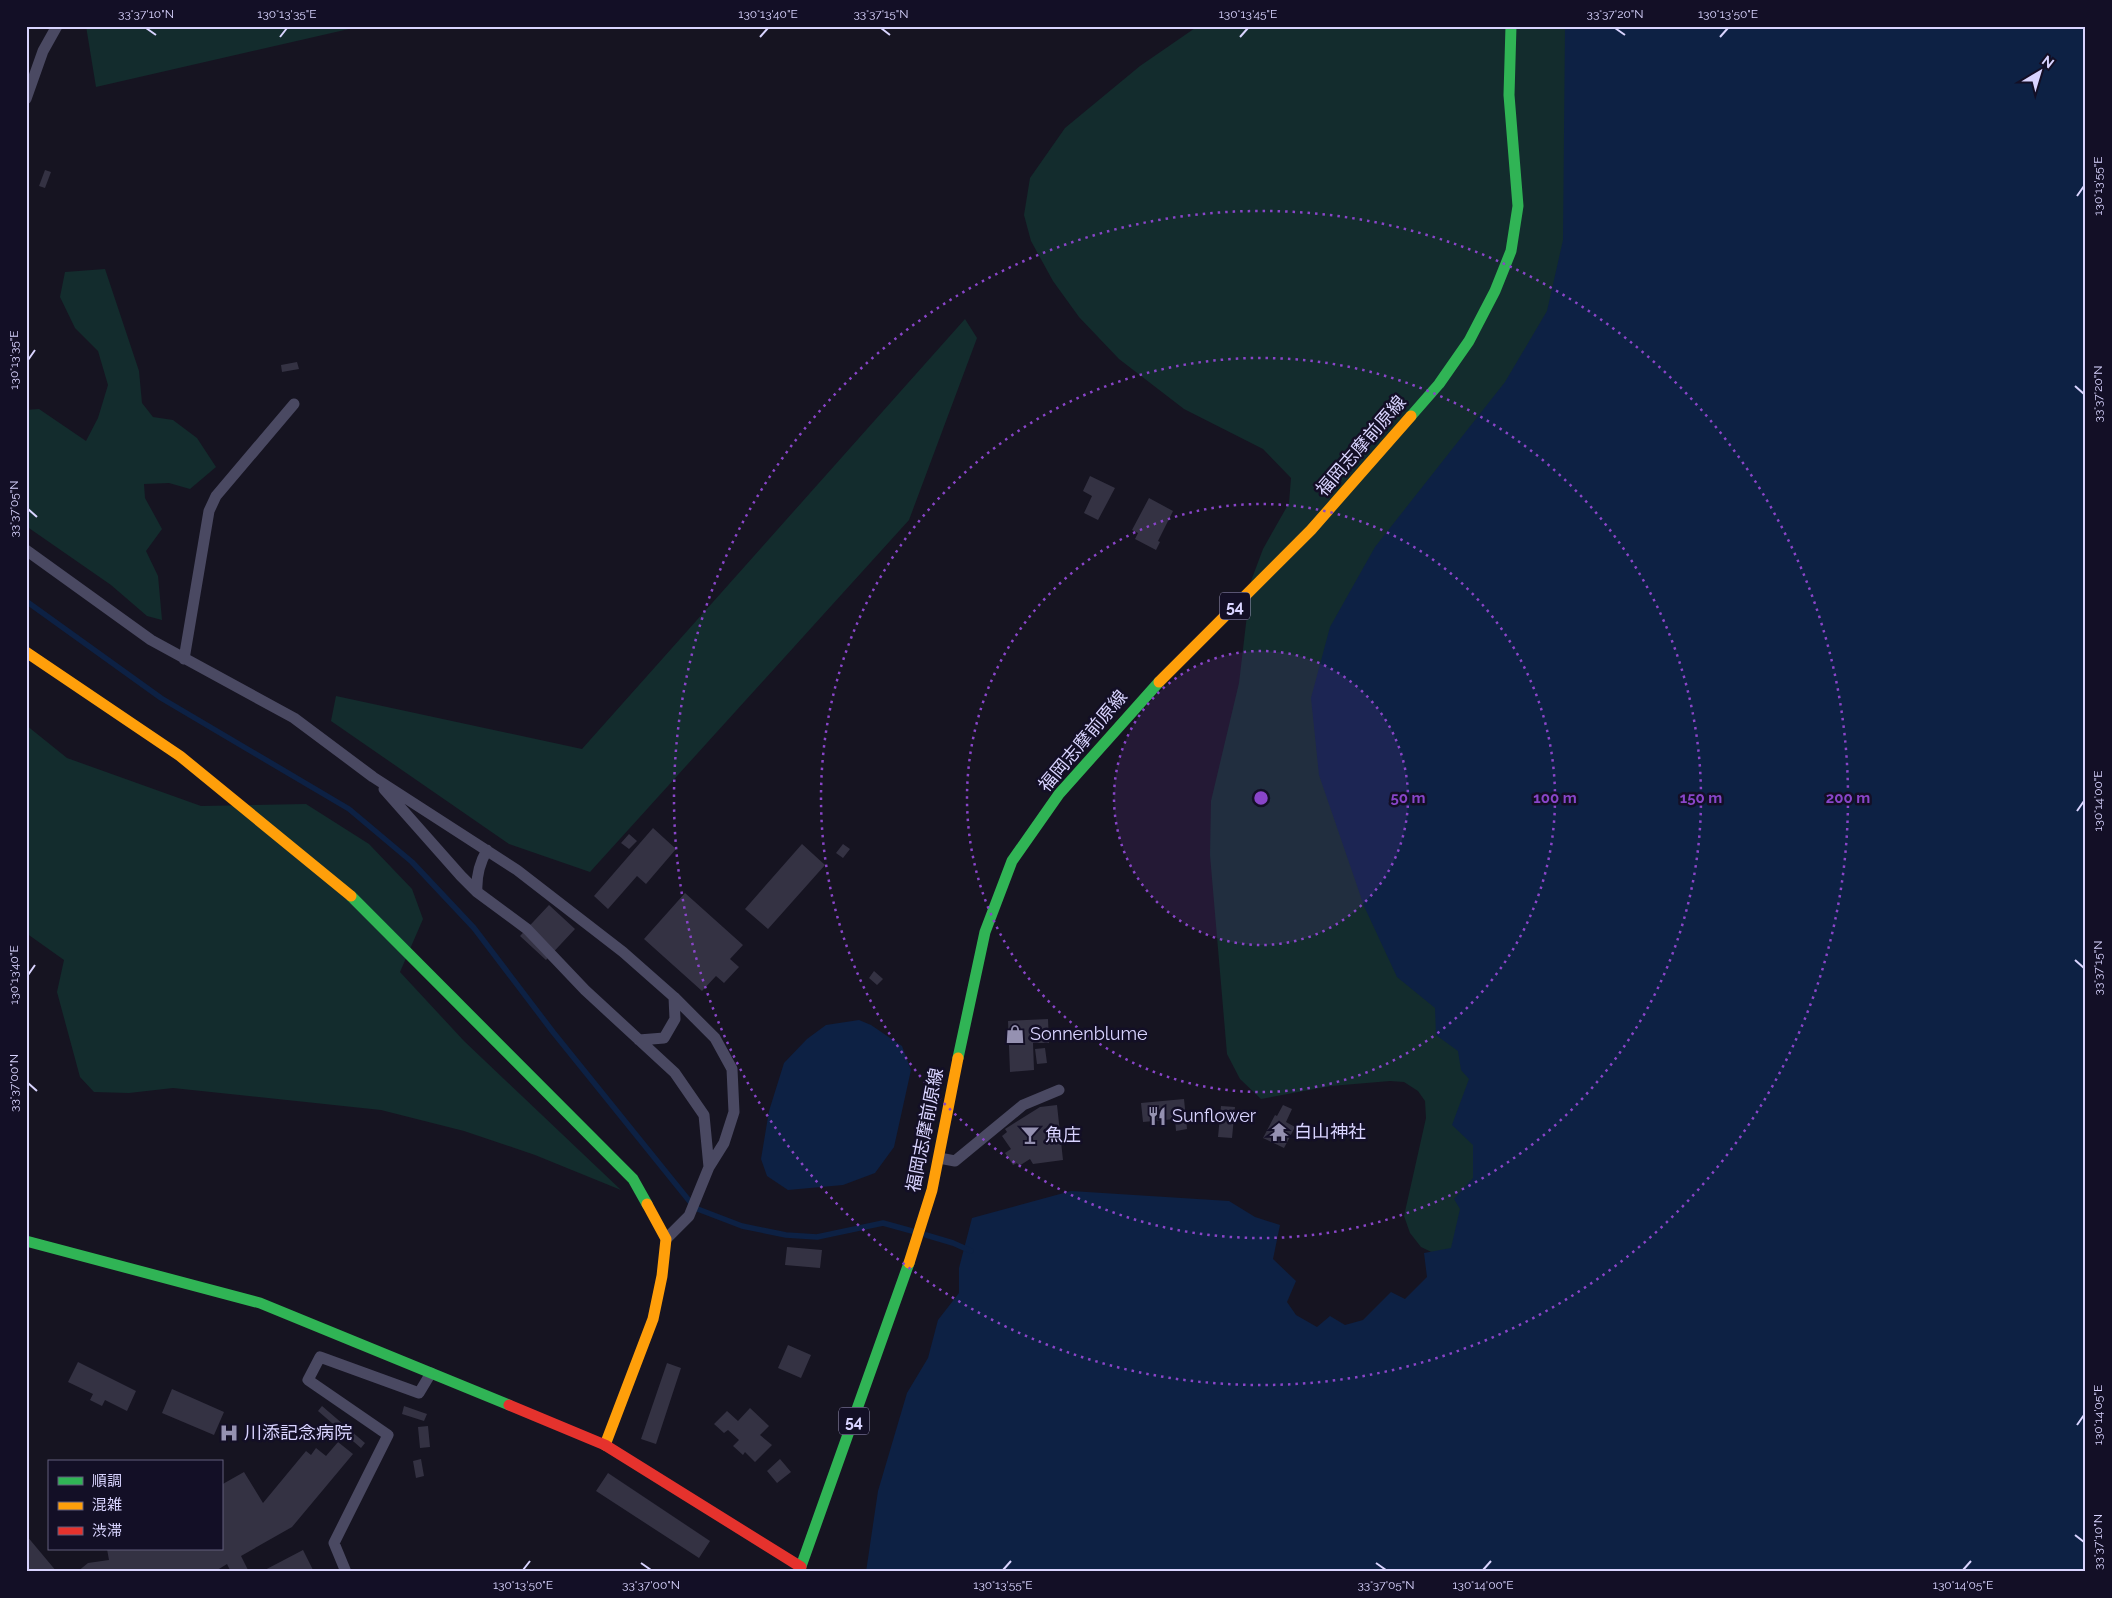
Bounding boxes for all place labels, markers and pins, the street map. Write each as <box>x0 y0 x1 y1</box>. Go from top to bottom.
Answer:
centre of rings <box>1252 789 1270 807</box>
shop icon: Sonnenblume <box>1004 1023 1026 1045</box>
place label: Sonnenblume <box>1030 1023 1148 1044</box>
restaurant icon: Sunflower <box>1146 1105 1168 1127</box>
place label: Sunflower <box>1172 1105 1257 1126</box>
temple icon: 白山神社 <box>1268 1121 1290 1143</box>
place label: 白山神社 <box>1294 1121 1366 1142</box>
bar icon: 魚庄 <box>1019 1124 1041 1146</box>
place label: 魚庄 <box>1045 1124 1081 1145</box>
hospital icon: 川添記念病院 <box>218 1422 240 1444</box>
place label: 川添記念病院 <box>244 1422 352 1443</box>

